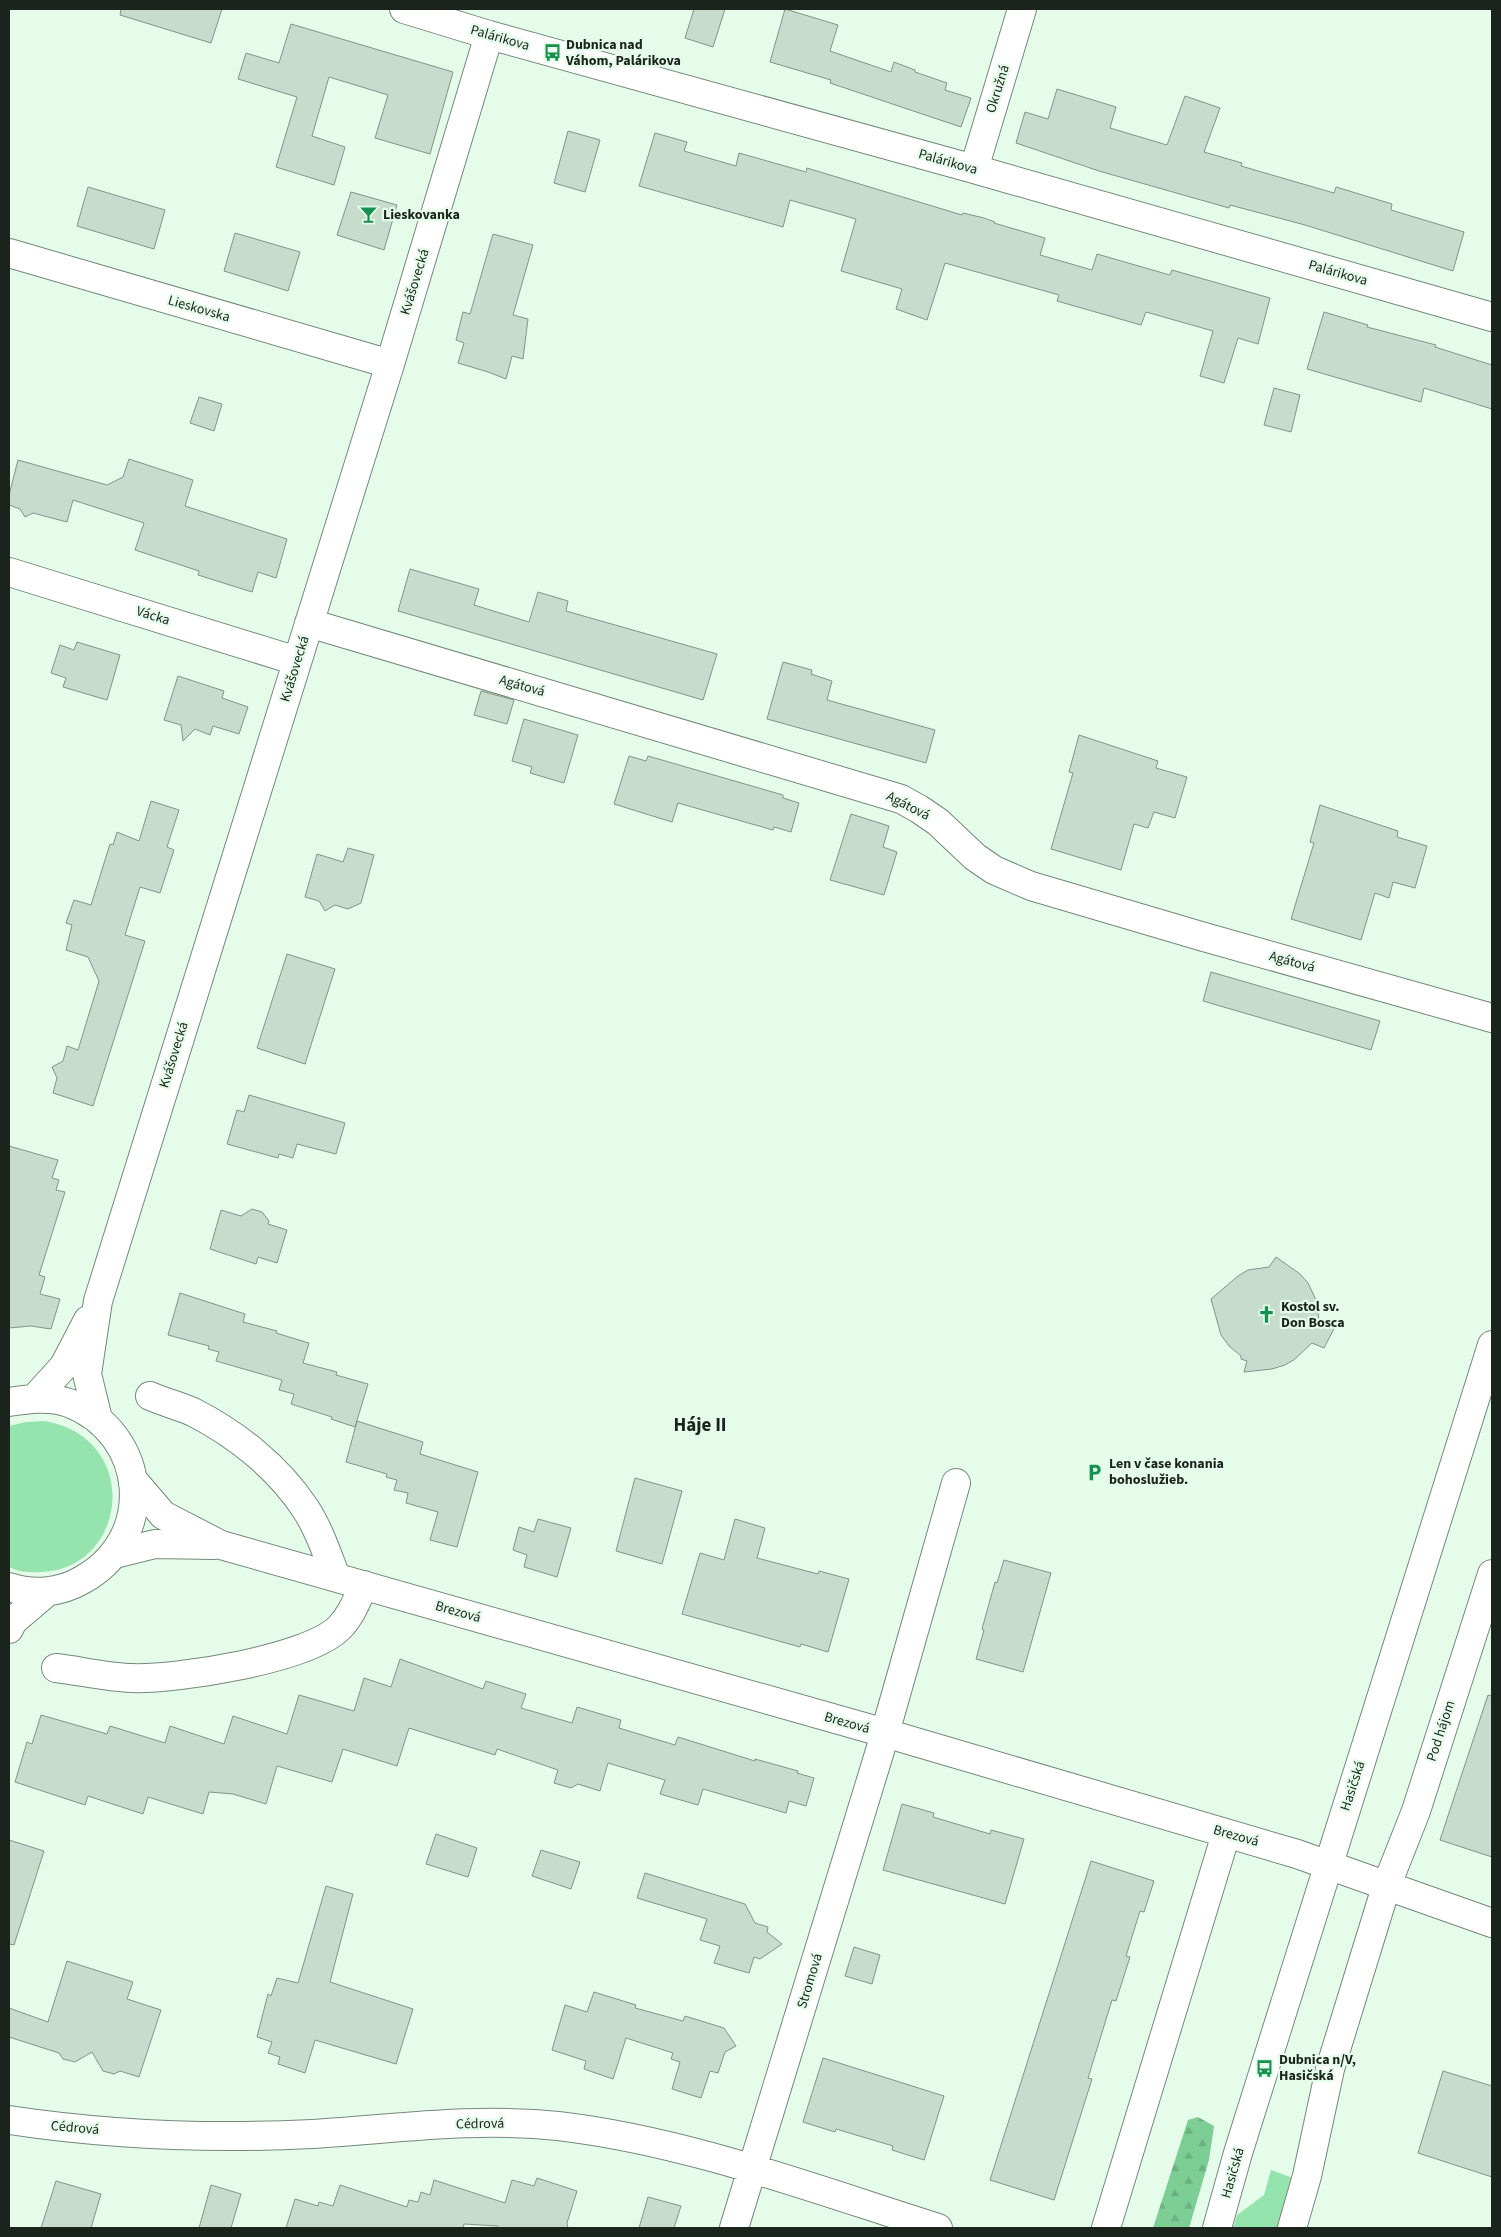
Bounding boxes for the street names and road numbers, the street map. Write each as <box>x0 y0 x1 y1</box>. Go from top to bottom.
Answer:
street label: Palárikova <box>468 20 532 56</box>
street label: Okružná <box>981 62 1015 116</box>
street label: Palárikova <box>916 144 980 180</box>
street label: Kvášovecká <box>395 246 435 318</box>
street label: Palárikova <box>1306 255 1370 291</box>
street label: Lieskovska <box>166 291 232 327</box>
street label: Vácka <box>134 601 172 631</box>
street label: Kvášovecká <box>275 633 315 705</box>
street label: Agátová <box>497 670 547 702</box>
street label: Agátová <box>883 786 933 826</box>
street label: Agátová <box>1267 946 1317 978</box>
street label: Kvášovecká <box>154 1019 194 1091</box>
street label: Brezová <box>433 1596 483 1628</box>
street label: Pod hájom <box>1422 1698 1460 1764</box>
street label: Brezová <box>822 1707 872 1739</box>
street label: Hasičská <box>1336 1758 1370 1814</box>
street label: Brezová <box>1211 1820 1261 1852</box>
street label: Stromová <box>792 1951 828 2011</box>
street label: Cédrová <box>456 2114 504 2134</box>
street label: Cédrová <box>50 2116 100 2140</box>
street label: Hasičská <box>1216 2145 1250 2201</box>

